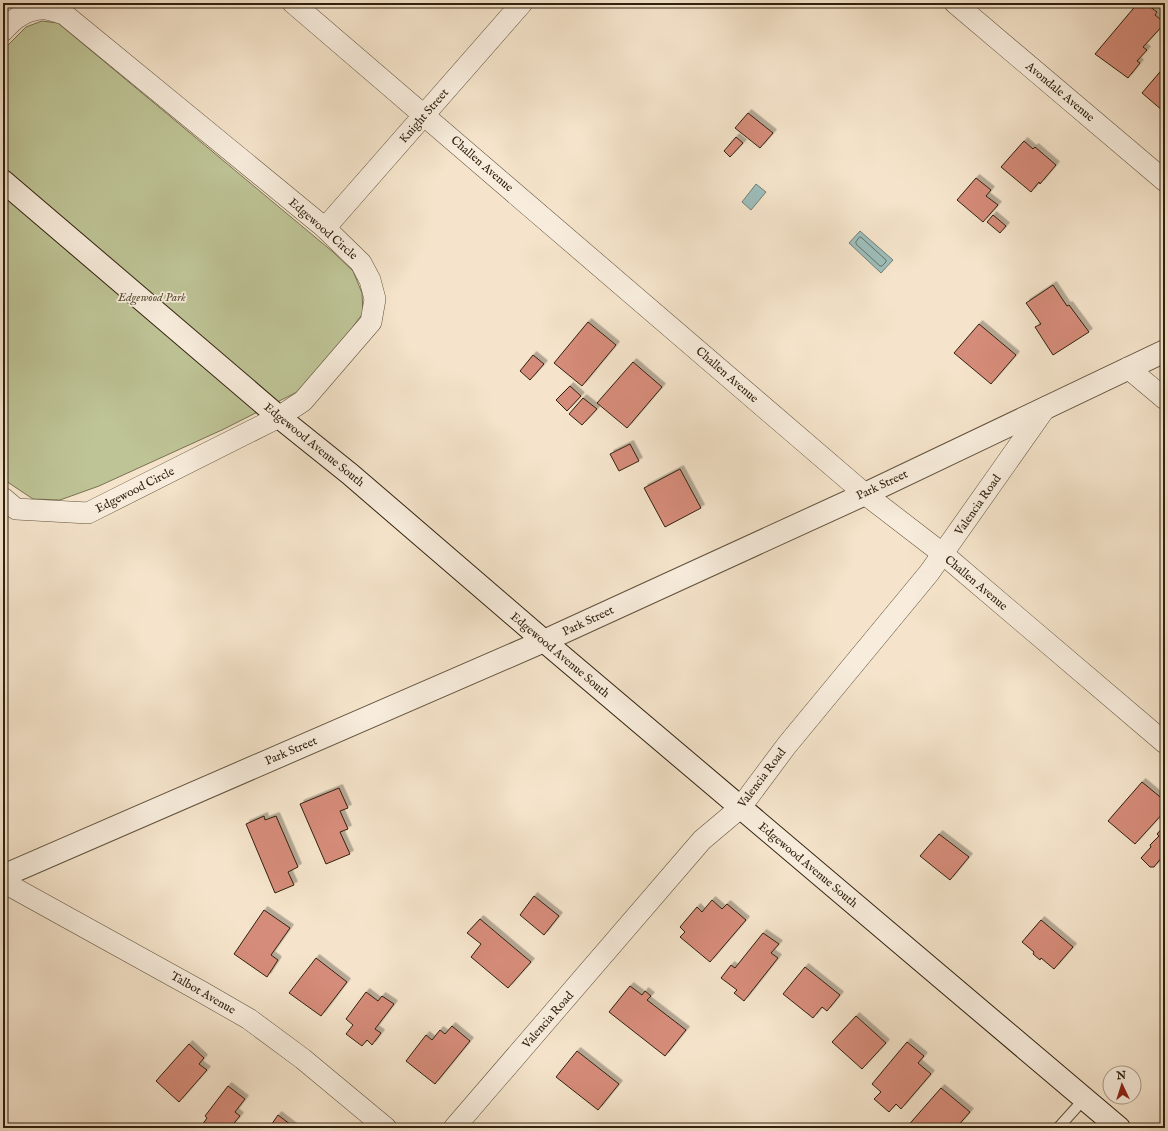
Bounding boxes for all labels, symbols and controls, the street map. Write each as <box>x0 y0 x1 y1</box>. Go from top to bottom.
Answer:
street label: Avondale Avenue <box>1022 58 1098 126</box>
street label: Knight Street <box>396 86 452 146</box>
street label: Challen Avenue <box>448 133 517 196</box>
street label: Edgewood Circle <box>285 195 361 263</box>
park label: Edgewood Park <box>117 290 186 306</box>
street label: Challen Avenue <box>693 344 762 407</box>
street label: Edgewood Avenue South <box>261 400 368 491</box>
street label: Edgewood Circle <box>93 463 177 516</box>
street label: Park Street <box>854 467 910 503</box>
street label: Valencia Road <box>951 471 1005 539</box>
street label: Challen Avenue <box>941 552 1011 614</box>
street label: Park Street <box>560 603 616 639</box>
street label: Edgewood Avenue South <box>507 609 613 701</box>
street label: Park Street <box>263 733 319 769</box>
street label: Valencia Road <box>734 745 790 812</box>
street label: Edgewood Avenue South <box>755 819 861 911</box>
street label: Talbot Avenue <box>168 968 239 1018</box>
street label: Valencia Road <box>518 988 577 1052</box>
north arrow <box>1102 1065 1142 1105</box>
text: N <box>1115 1069 1127 1083</box>

